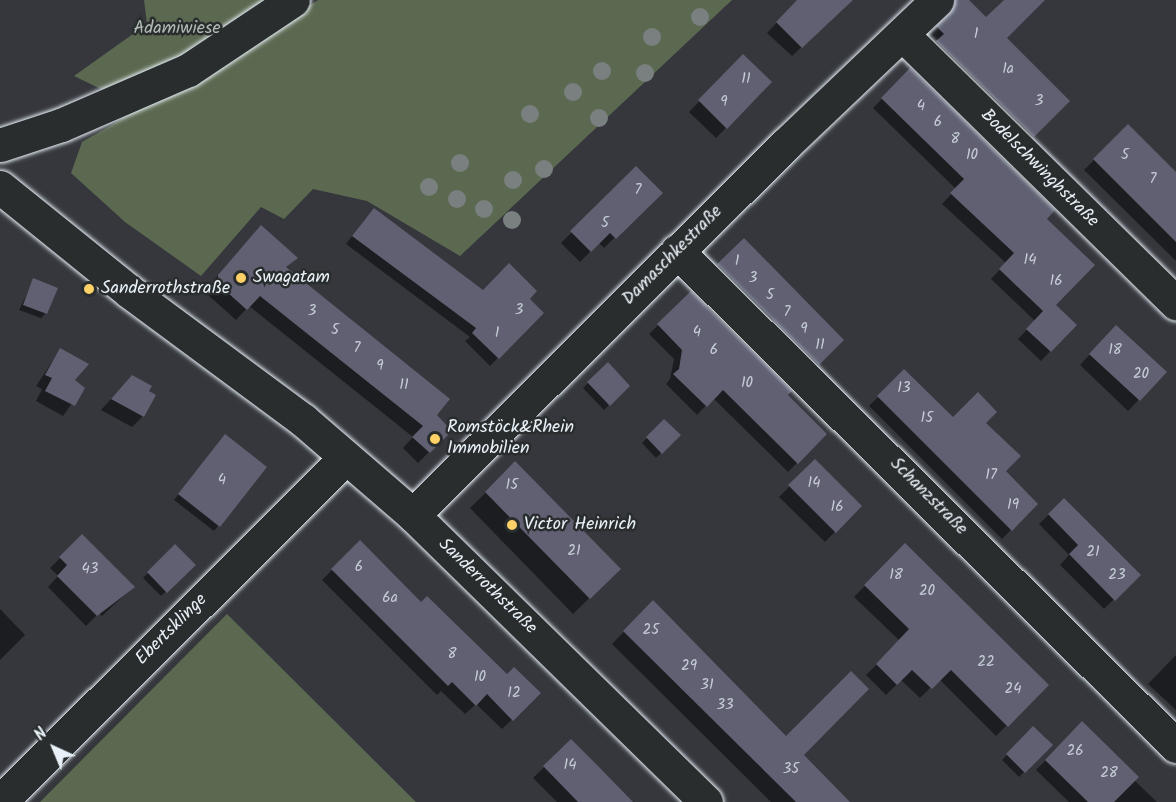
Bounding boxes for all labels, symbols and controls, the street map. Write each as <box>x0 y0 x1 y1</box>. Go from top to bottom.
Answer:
park label: Adamiwiese <box>133 18 221 40</box>
house number: 1 <box>974 26 978 44</box>
house number: 1a <box>1002 61 1014 79</box>
house number: 11 <box>741 71 751 89</box>
house number: 3 <box>1035 93 1043 111</box>
house number: 9 <box>720 94 728 112</box>
house number: 4 <box>917 98 925 116</box>
street label: Bodelschwinghstraße <box>975 105 1103 233</box>
house number: 6 <box>934 114 942 132</box>
house number: 8 <box>950 131 960 149</box>
house number: 10 <box>966 147 978 165</box>
house number: 5 <box>1121 147 1129 165</box>
house number: 7 <box>1150 171 1156 189</box>
house number: 7 <box>635 182 641 200</box>
street label: Damaschkestraße <box>619 202 727 310</box>
house number: 5 <box>601 215 609 233</box>
house number: 14 <box>1024 252 1036 270</box>
house number: 1 <box>735 253 739 271</box>
place label: Swagatam <box>253 267 330 289</box>
house number: 3 <box>749 270 757 288</box>
marker: Swagatam <box>234 271 248 285</box>
house number: 16 <box>1049 273 1063 291</box>
place label: Sanderrothstraße <box>101 278 230 300</box>
marker: Sanderrothstraße <box>82 282 96 296</box>
house number: 5 <box>766 287 774 305</box>
house number: 3 <box>515 302 523 320</box>
house number: 3 <box>308 303 316 321</box>
house number: 7 <box>784 304 790 322</box>
house number: 9 <box>800 321 808 339</box>
house number: 5 <box>331 322 339 340</box>
house number: 4 <box>693 324 701 342</box>
house number: 1 <box>495 325 499 343</box>
house number: 11 <box>815 337 825 355</box>
house number: 7 <box>354 340 360 358</box>
house number: 6 <box>710 342 718 360</box>
house number: 18 <box>1108 342 1122 360</box>
house number: 9 <box>376 358 384 376</box>
house number: 20 <box>1133 366 1149 384</box>
house number: 10 <box>741 375 753 393</box>
house number: 11 <box>399 377 409 395</box>
house number: 13 <box>897 380 911 398</box>
house number: 15 <box>921 410 933 428</box>
place label: Romstöck&Rhein Immobilien <box>447 418 574 460</box>
marker: Romstöck&Rhein Immobilien <box>428 432 442 446</box>
street label: Schanzstraße <box>885 454 971 540</box>
house number: 17 <box>985 467 997 485</box>
house number: 4 <box>218 472 226 490</box>
house number: 14 <box>808 475 820 493</box>
house number: 15 <box>506 477 518 495</box>
house number: 19 <box>1007 497 1019 515</box>
house number: 16 <box>830 499 844 517</box>
place label: Victor Heinrich <box>524 514 636 536</box>
marker: Victor Heinrich <box>505 518 519 532</box>
street label: Sanderrothstraße <box>433 534 541 640</box>
house number: 21 <box>567 543 581 561</box>
house number: 21 <box>1086 544 1100 562</box>
house number: 6 <box>355 559 363 577</box>
house number: 43 <box>82 561 98 579</box>
house number: 18 <box>889 567 903 585</box>
house number: 23 <box>1108 567 1126 585</box>
house number: 20 <box>919 583 935 601</box>
street label: Ebertsklinge <box>132 590 212 670</box>
house number: 6a <box>382 590 398 608</box>
house number: 25 <box>643 622 659 640</box>
house number: 8 <box>447 646 457 664</box>
house number: 22 <box>977 654 995 672</box>
house number: 29 <box>681 658 697 676</box>
house number: 10 <box>474 669 486 687</box>
house number: 31 <box>700 677 714 695</box>
house number: 24 <box>1005 681 1021 699</box>
house number: 12 <box>507 685 521 703</box>
house number: 33 <box>716 697 734 715</box>
north arrow <box>24 718 84 778</box>
text: N <box>29 722 53 747</box>
house number: 26 <box>1066 743 1084 761</box>
house number: 14 <box>564 757 576 775</box>
house number: 35 <box>783 761 799 779</box>
house number: 28 <box>1100 765 1118 783</box>

